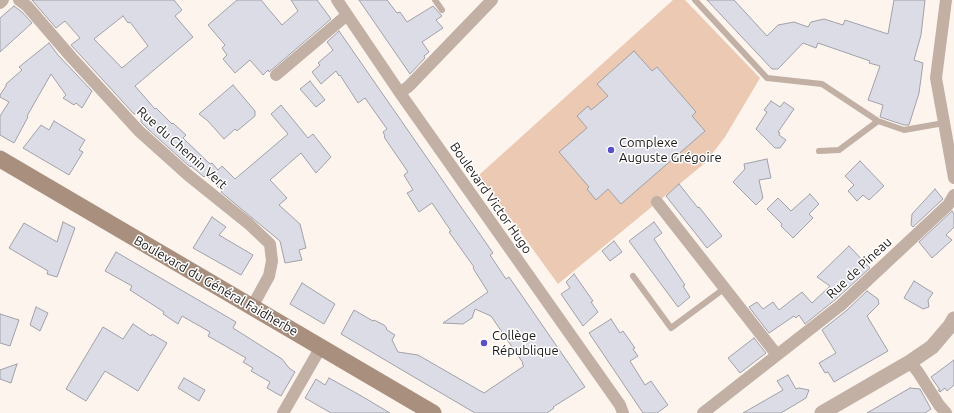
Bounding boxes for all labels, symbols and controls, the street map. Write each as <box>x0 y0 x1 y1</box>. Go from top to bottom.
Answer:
street label: Rue du Chemin Vert <box>134 103 230 193</box>
place label: Complexe Auguste Grégoire <box>619 135 722 166</box>
street label: Boulevard Victor Hugo <box>447 139 535 257</box>
marker: Complexe Auguste Grégoire <box>606 145 616 155</box>
street label: Boulevard du Général Faidherbe <box>131 233 301 339</box>
street label: Rue de Pineau <box>823 234 895 302</box>
place label: Collège République <box>492 328 559 359</box>
marker: Collège République <box>479 338 489 348</box>

